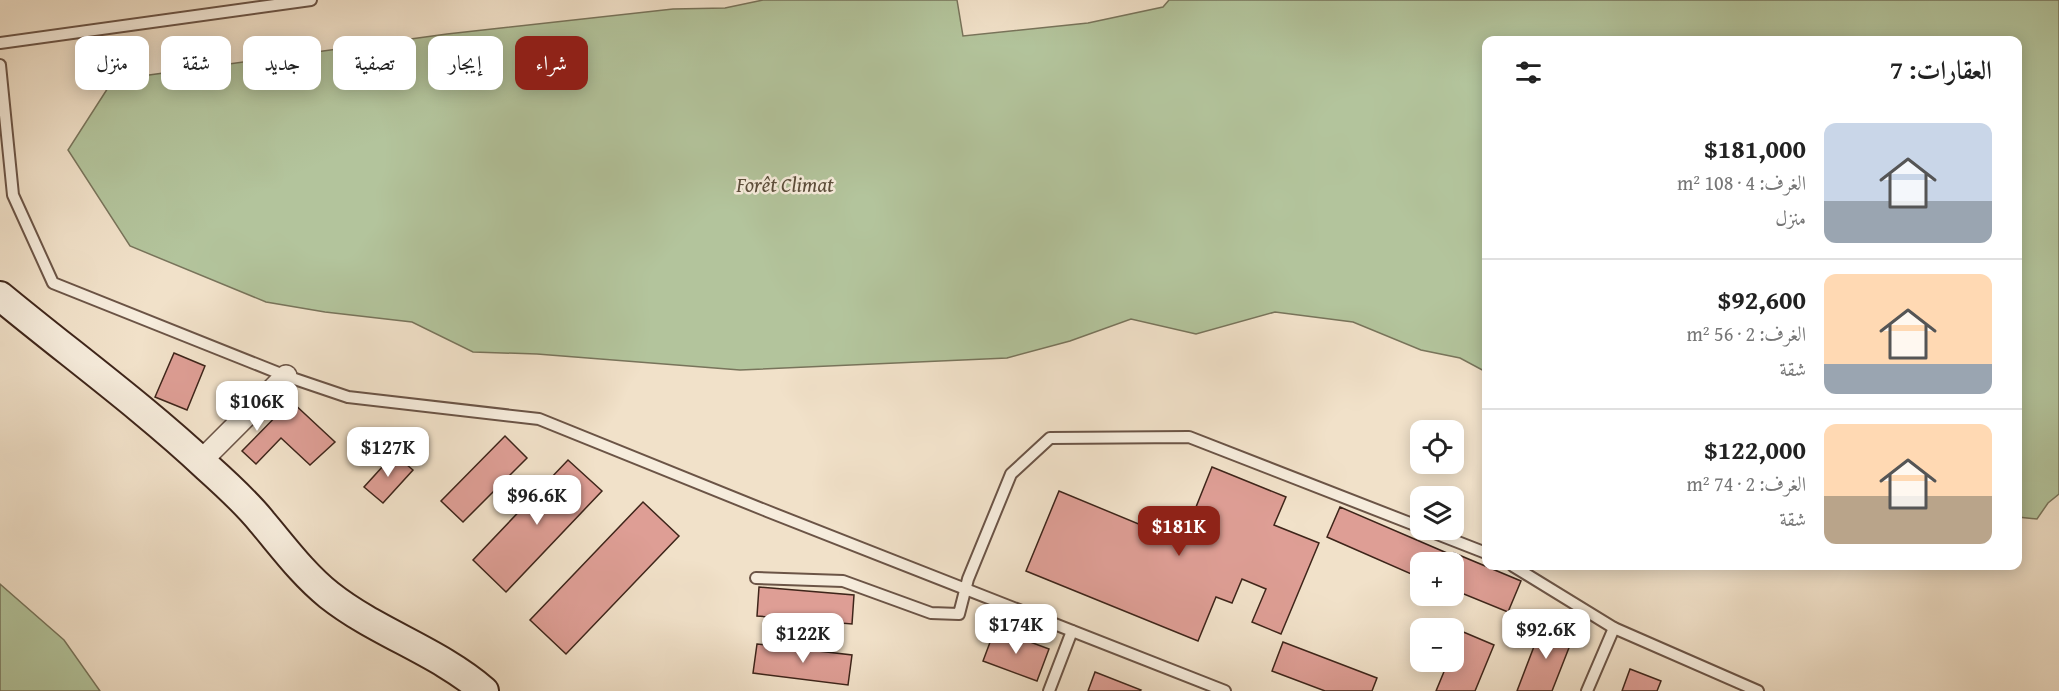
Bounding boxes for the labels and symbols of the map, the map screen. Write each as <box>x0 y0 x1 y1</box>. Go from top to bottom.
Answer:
park label: Forêt Climat <box>735 169 834 200</box>
pin: $106K <box>215 381 299 432</box>
pin: $127K <box>346 427 430 478</box>
pin: $96.6K <box>488 475 586 526</box>
pin: $181K <box>1137 506 1221 557</box>
pin: $174K <box>974 604 1058 655</box>
pin: $92.6K <box>1497 609 1595 660</box>
pin: $122K <box>761 613 845 664</box>

